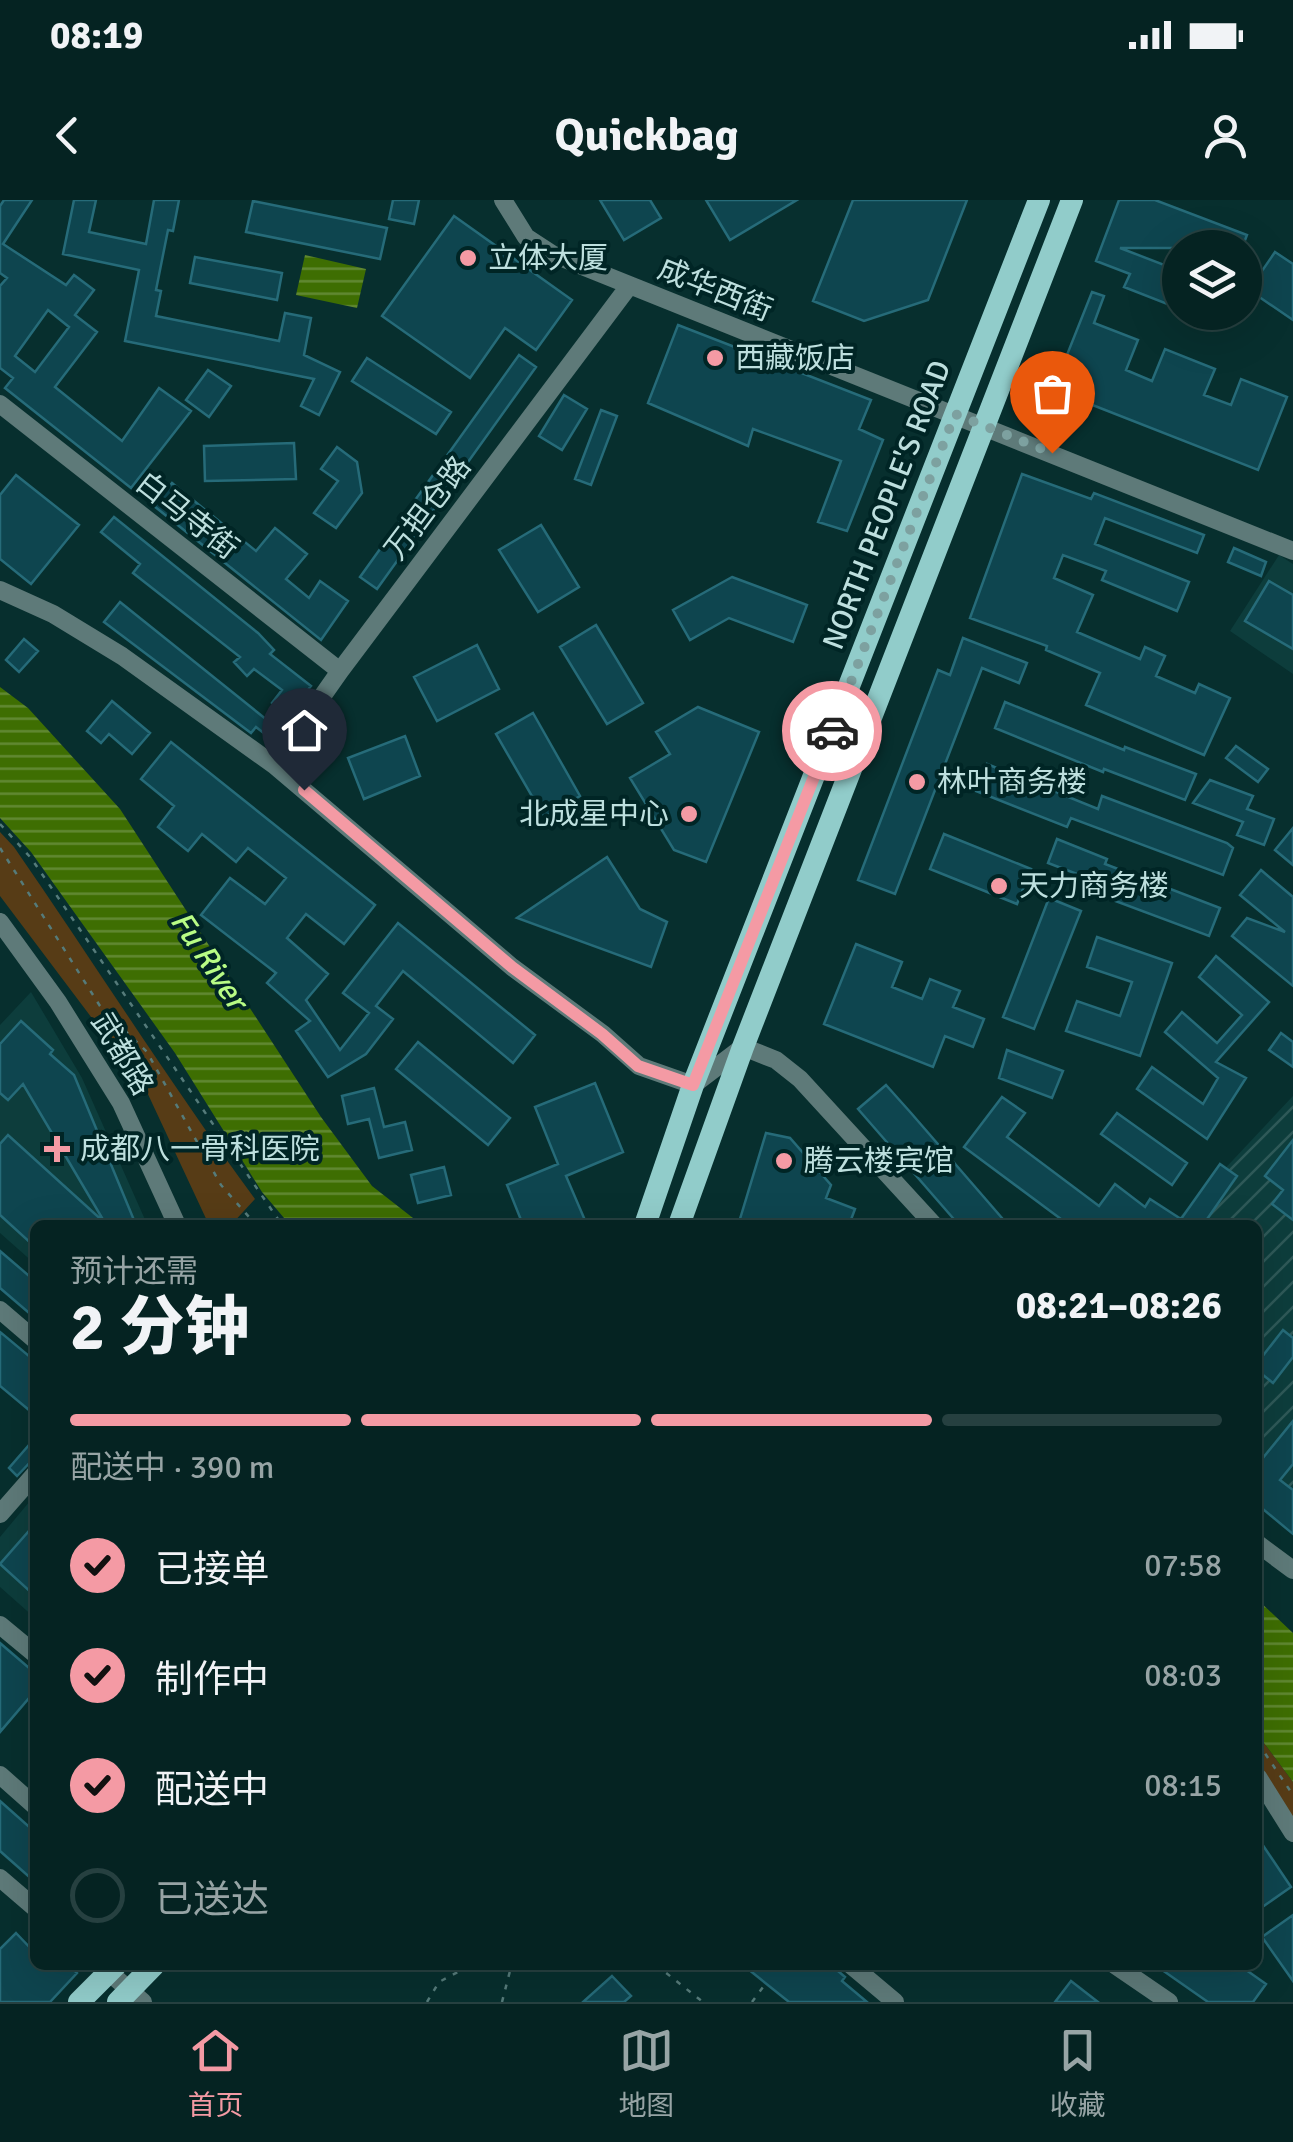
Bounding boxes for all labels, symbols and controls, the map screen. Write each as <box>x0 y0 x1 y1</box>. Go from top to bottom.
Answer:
text: 08:19 <box>50 12 143 59</box>
icon: back <box>40 108 95 163</box>
text: Quickbag <box>554 108 739 163</box>
icon: person <box>1198 108 1253 163</box>
map controls <box>1162 230 1262 330</box>
button: layers <box>1162 230 1262 330</box>
place label: 立体大厦 <box>488 240 608 277</box>
marker: 立体大厦 <box>457 247 479 269</box>
street label: 成华西街 <box>652 250 778 330</box>
place label: 西藏饭店 <box>735 340 855 377</box>
marker: 西藏饭店 <box>704 347 726 369</box>
pin <box>1010 351 1095 454</box>
street label: NORTH PEOPLE'S ROAD <box>815 355 959 655</box>
icon: bag <box>1025 366 1080 421</box>
street label: 万担仓路 <box>377 449 479 567</box>
street label: 白马寺街 <box>128 464 246 568</box>
courier <box>782 681 882 781</box>
pin <box>262 688 347 791</box>
icon: home <box>277 703 332 758</box>
icon: car <box>805 704 860 759</box>
place label: 林叶商务楼 <box>937 764 1087 801</box>
marker: 林叶商务楼 <box>906 771 928 793</box>
place label: 北成星中心 <box>519 796 669 833</box>
marker: 北成星中心 <box>678 803 700 825</box>
place label: 天力商务楼 <box>1019 868 1169 905</box>
marker: 天力商务楼 <box>988 875 1010 897</box>
water label: Fu River <box>162 904 258 1020</box>
street label: 武都路 <box>83 1006 161 1102</box>
place label: 成都八一骨科医院 <box>80 1131 320 1168</box>
marker: 成都八一骨科医院 <box>44 1136 70 1162</box>
place label: 腾云楼宾馆 <box>804 1143 954 1180</box>
marker: 腾云楼宾馆 <box>773 1150 795 1172</box>
text: 预计还需 <box>70 1252 198 1291</box>
text: 08:21–08:26 <box>1016 1282 1222 1329</box>
text: 2 分钟 <box>70 1288 249 1368</box>
text: 配送中 · 390 m <box>70 1448 274 1487</box>
icon: check <box>70 1538 125 1593</box>
text: 已接单 <box>155 1546 269 1593</box>
text: 07:58 <box>1144 1546 1222 1585</box>
icon: check <box>70 1648 125 1703</box>
text: 制作中 <box>155 1656 269 1703</box>
text: 08:03 <box>1144 1656 1222 1695</box>
icon: check <box>70 1758 125 1813</box>
text: 配送中 <box>155 1766 269 1813</box>
text: 08:15 <box>1144 1766 1222 1805</box>
text: 已送达 <box>155 1876 269 1923</box>
tab: 首页 <box>187 2023 244 2123</box>
tab: 地图 <box>618 2023 675 2123</box>
tab: 收藏 <box>1049 2023 1106 2123</box>

